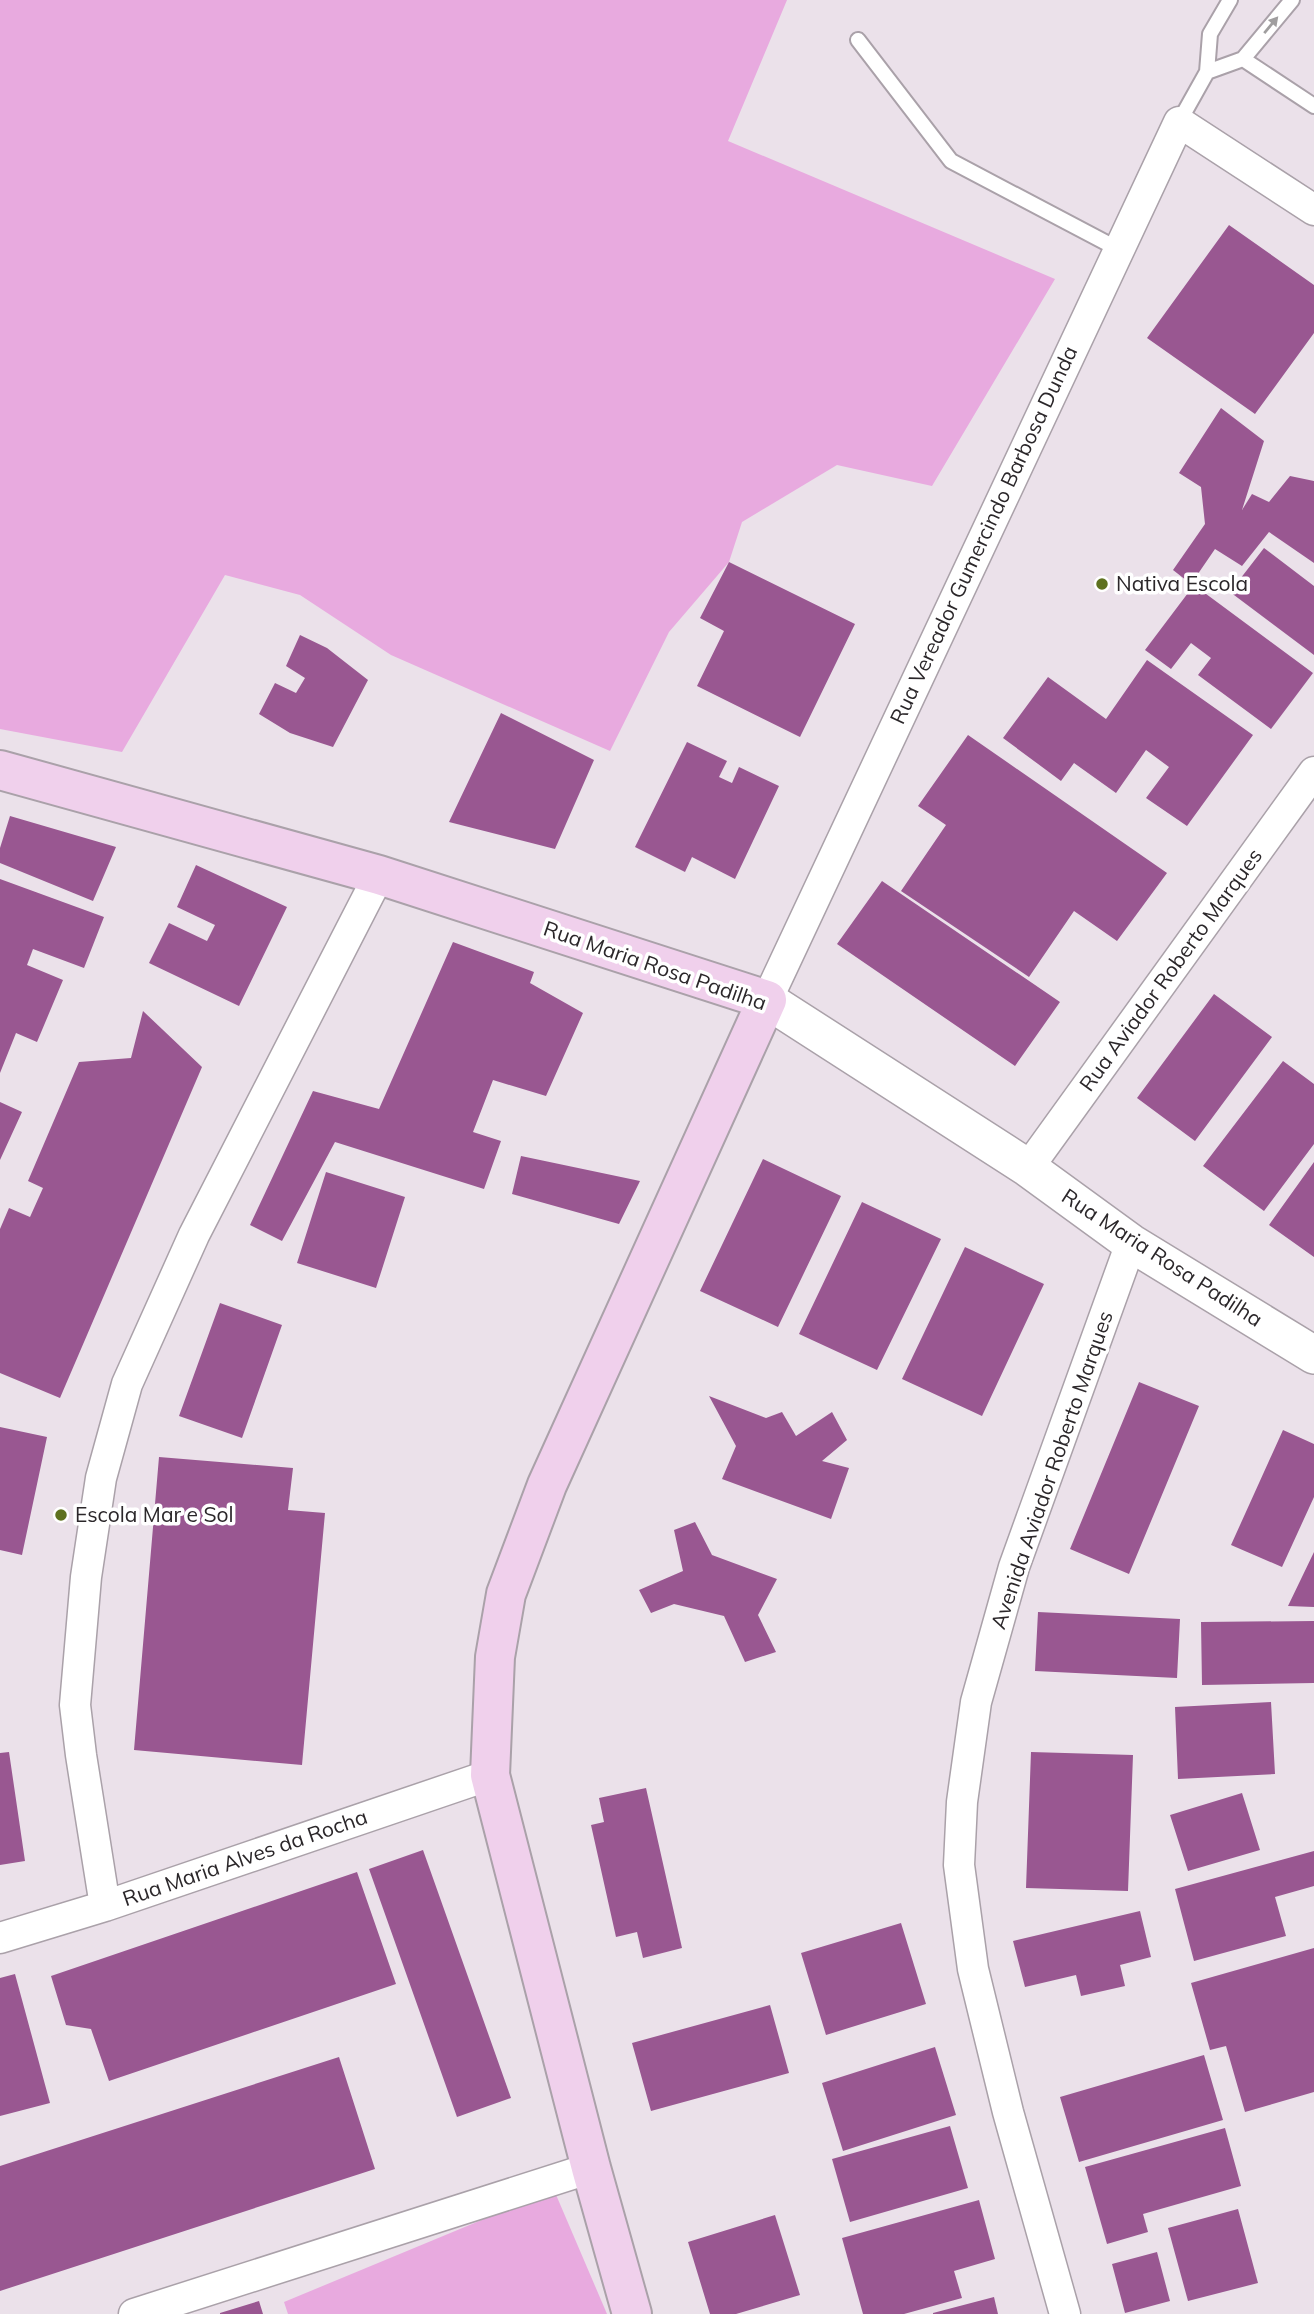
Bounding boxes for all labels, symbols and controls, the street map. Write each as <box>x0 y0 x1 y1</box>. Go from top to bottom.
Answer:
one-way arrow <box>1263 17 1278 34</box>
street label: Rua Vereador Gumercindo Barbosa Dunda <box>884 341 1082 728</box>
place label: Nativa Escola <box>1116 570 1248 596</box>
marker: Nativa Escola <box>1094 576 1110 592</box>
street label: Rua Aviador Roberto Marques <box>1073 843 1267 1096</box>
street label: Rua Maria Rosa Padilha <box>540 915 770 1015</box>
street label: Rua Maria Rosa Padilha <box>1057 1183 1268 1332</box>
street label: Avenida Aviador Roberto Marques <box>984 1307 1118 1632</box>
place label: Escola Mar e Sol <box>75 1501 234 1527</box>
marker: Escola Mar e Sol <box>53 1507 69 1523</box>
street label: Rua Maria Alves da Rocha <box>119 1803 370 1911</box>

